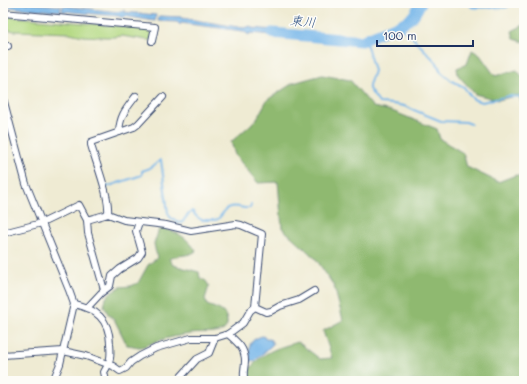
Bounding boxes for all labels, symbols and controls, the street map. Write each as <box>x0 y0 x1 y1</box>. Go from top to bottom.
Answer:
water label: 東川 <box>289 11 317 30</box>
scale bar <box>377 22 473 48</box>
text: 100 m <box>383 27 417 43</box>

